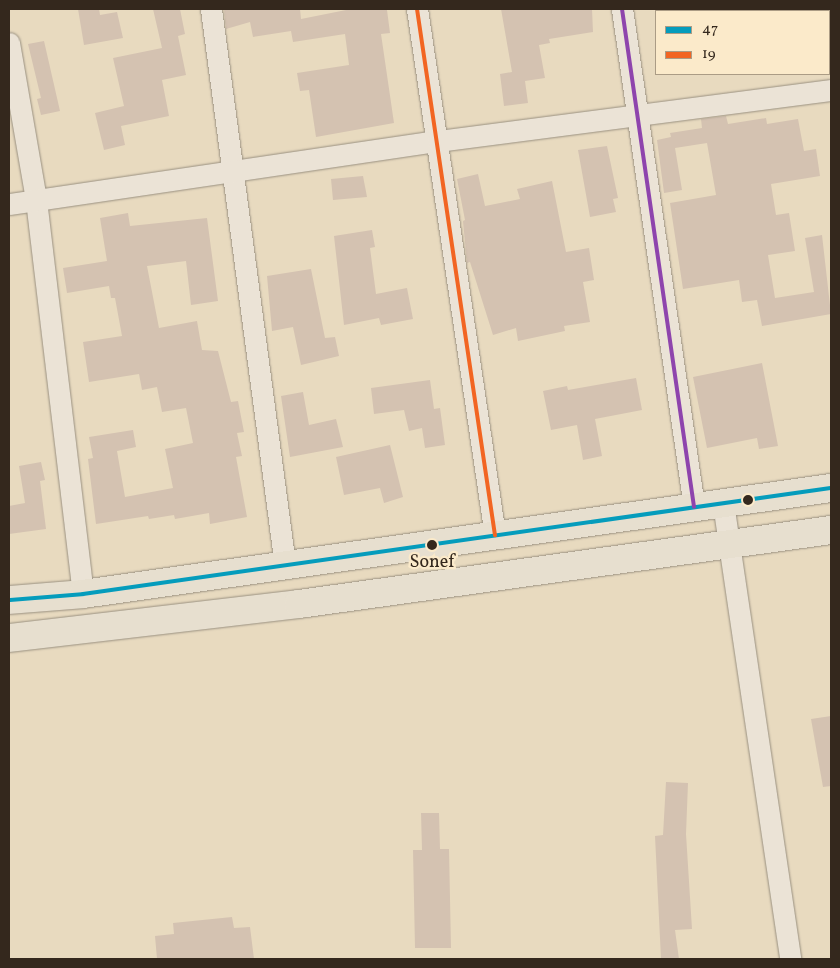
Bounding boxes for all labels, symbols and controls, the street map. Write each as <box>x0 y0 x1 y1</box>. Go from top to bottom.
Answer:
legend <box>655 10 830 75</box>
text: 47 <box>702 19 718 40</box>
text: 19 <box>702 44 716 65</box>
unlabelled marker <box>743 495 753 505</box>
marker: Sonef <box>427 540 437 550</box>
place label: Sonef <box>410 552 454 574</box>

